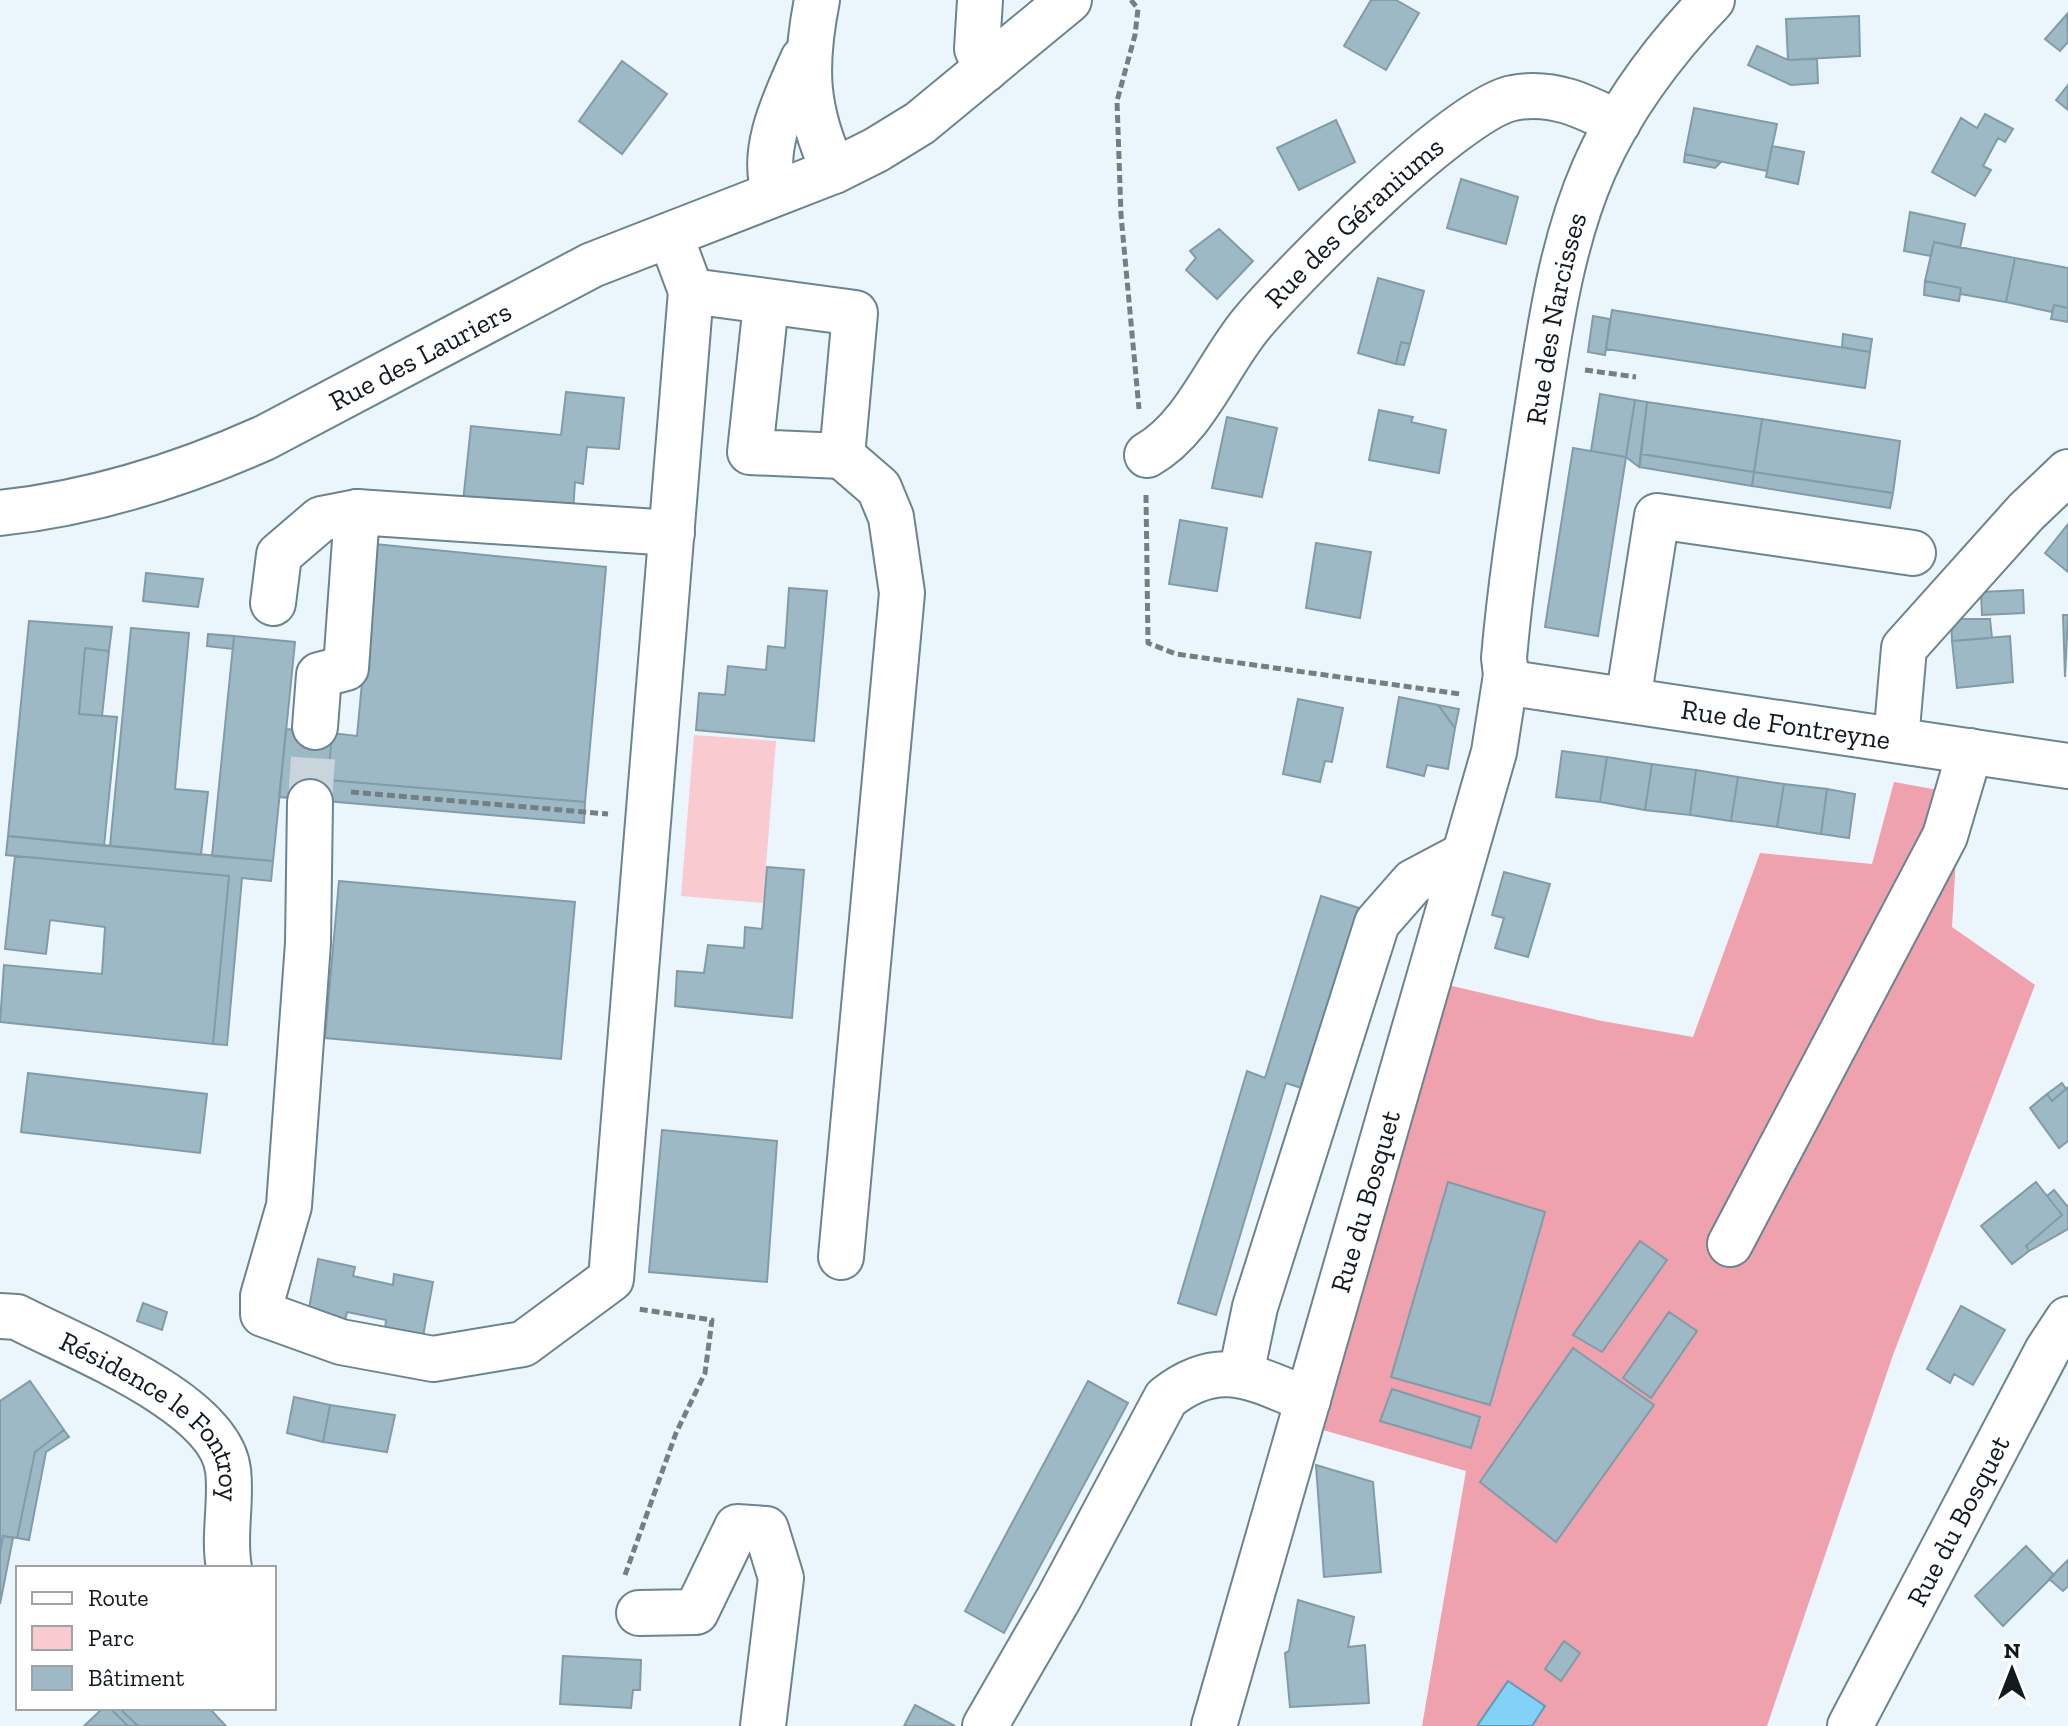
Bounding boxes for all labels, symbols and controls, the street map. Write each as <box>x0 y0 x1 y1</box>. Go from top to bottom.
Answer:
street label: Rue des Géraniums <box>1258 130 1450 314</box>
street label: Rue des Narcisses <box>1519 208 1594 427</box>
street label: Rue des Lauriers <box>324 295 517 418</box>
street label: Rue de Fontreyne <box>1679 693 1893 756</box>
street label: Rue du Bosquet <box>1324 1106 1407 1296</box>
street label: Résidence le Fontroy <box>54 1324 245 1503</box>
street label: Rue du Bosquet <box>1900 1430 2017 1612</box>
legend <box>16 1566 276 1710</box>
text: Route <box>88 1583 148 1612</box>
text: Parc <box>88 1623 134 1652</box>
north arrow <box>1972 1630 2052 1710</box>
text: N <box>2004 1637 2021 1664</box>
text: Bâtiment <box>88 1663 184 1692</box>

